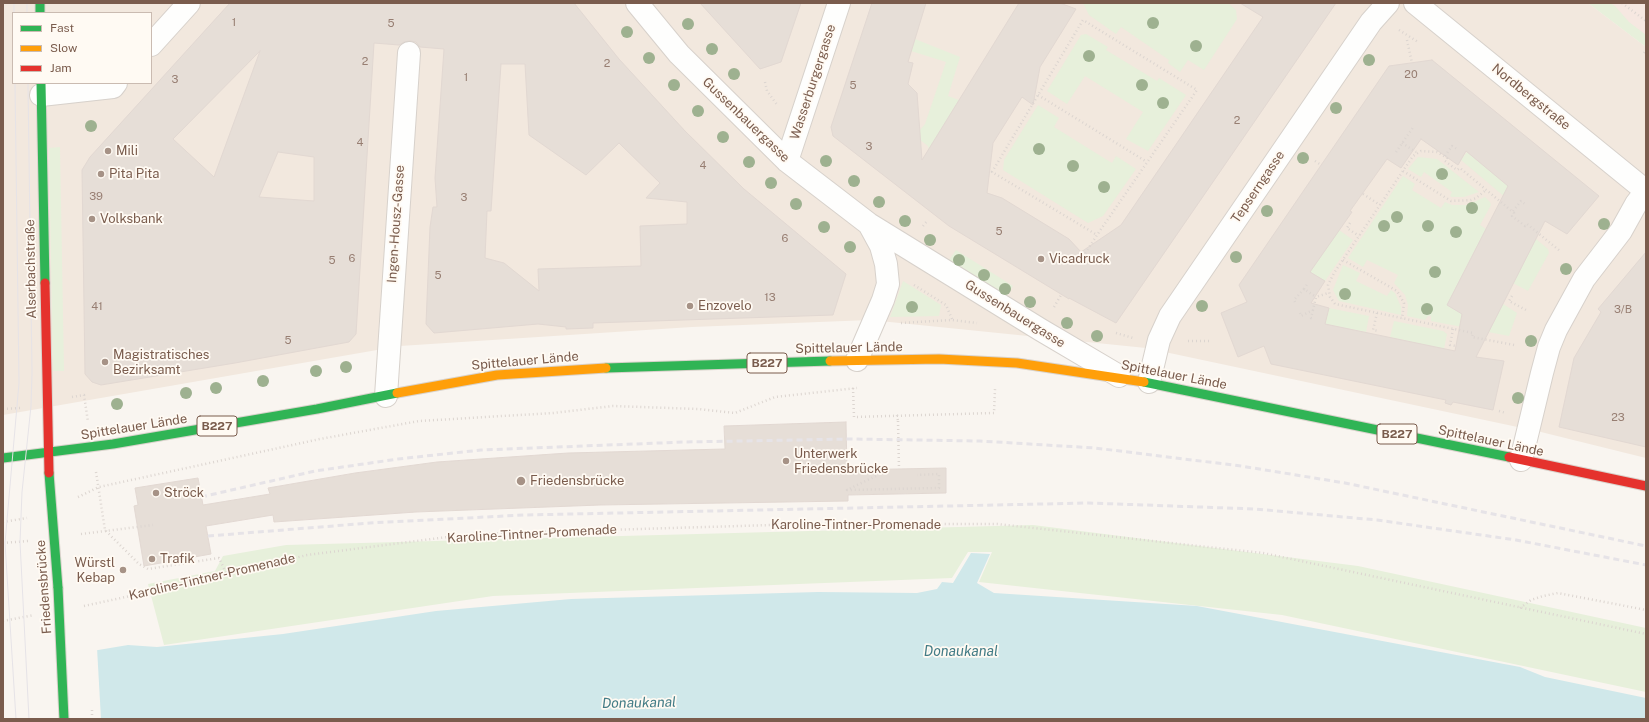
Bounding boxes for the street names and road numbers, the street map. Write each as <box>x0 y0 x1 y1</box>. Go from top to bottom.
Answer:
street label: Wasserburgergasse <box>787 22 839 142</box>
street label: Nordbergstraße <box>1489 61 1573 133</box>
street label: Gussenbauergasse <box>699 74 793 166</box>
street label: Tepserngasse <box>1228 148 1288 226</box>
street label: Ingen-Housz-Gasse <box>384 165 408 283</box>
street label: Alserbachstraße <box>22 219 40 319</box>
street label: Gussenbauergasse <box>962 277 1068 351</box>
street label: Spittelauer Lände <box>795 339 903 357</box>
street label: Spittelauer Lände <box>471 349 579 373</box>
road number: B227 <box>747 353 787 373</box>
street label: Spittelauer Lände <box>1120 357 1228 393</box>
street label: Spittelauer Lände <box>80 411 188 443</box>
road number: B227 <box>197 416 237 436</box>
street label: Spittelauer Lände <box>1437 422 1545 460</box>
road number: B227 <box>1377 424 1417 444</box>
street label: Karoline-Tintner-Promenade <box>771 517 941 533</box>
street label: Karoline-Tintner-Promenade <box>447 522 617 546</box>
street label: Friedensbrücke <box>33 539 55 635</box>
street label: Karoline-Tintner-Promenade <box>127 550 297 604</box>

